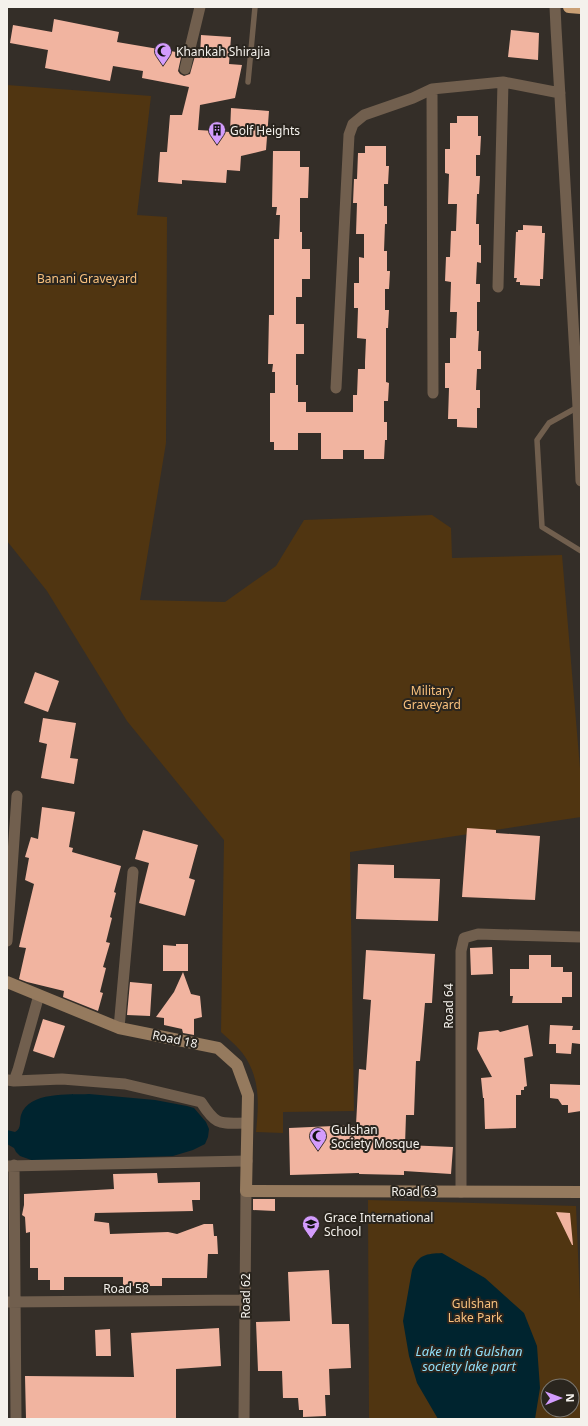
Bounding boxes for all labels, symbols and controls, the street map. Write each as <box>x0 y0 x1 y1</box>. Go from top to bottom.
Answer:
mosque icon: Khankah Shirajia <box>153 41 173 66</box>
place label: Khankah Shirajia <box>176 43 270 60</box>
building icon: Golf Heights <box>207 120 227 145</box>
place label: Golf Heights <box>230 122 300 139</box>
park label: Banani Graveyard <box>37 270 137 287</box>
park label: Military Graveyard <box>403 682 461 713</box>
street label: Road 64 <box>440 983 457 1029</box>
street label: Road 18 <box>151 1026 199 1052</box>
place label: Gulshan Society Mosque <box>331 1121 420 1152</box>
mosque icon: Gulshan Society Mosque <box>308 1126 328 1151</box>
street label: Road 63 <box>391 1183 437 1200</box>
place label: Grace International School <box>324 1209 433 1240</box>
school or university icon: Grace International School <box>301 1214 321 1239</box>
street label: Road 62 <box>237 1273 254 1319</box>
street label: Road 58 <box>103 1280 149 1297</box>
park label: Gulshan Lake Park <box>448 1295 503 1326</box>
water label: Lake in th Gulshan society lake part <box>416 1342 522 1375</box>
north arrow <box>540 1378 580 1418</box>
text: N <box>563 1393 578 1402</box>

